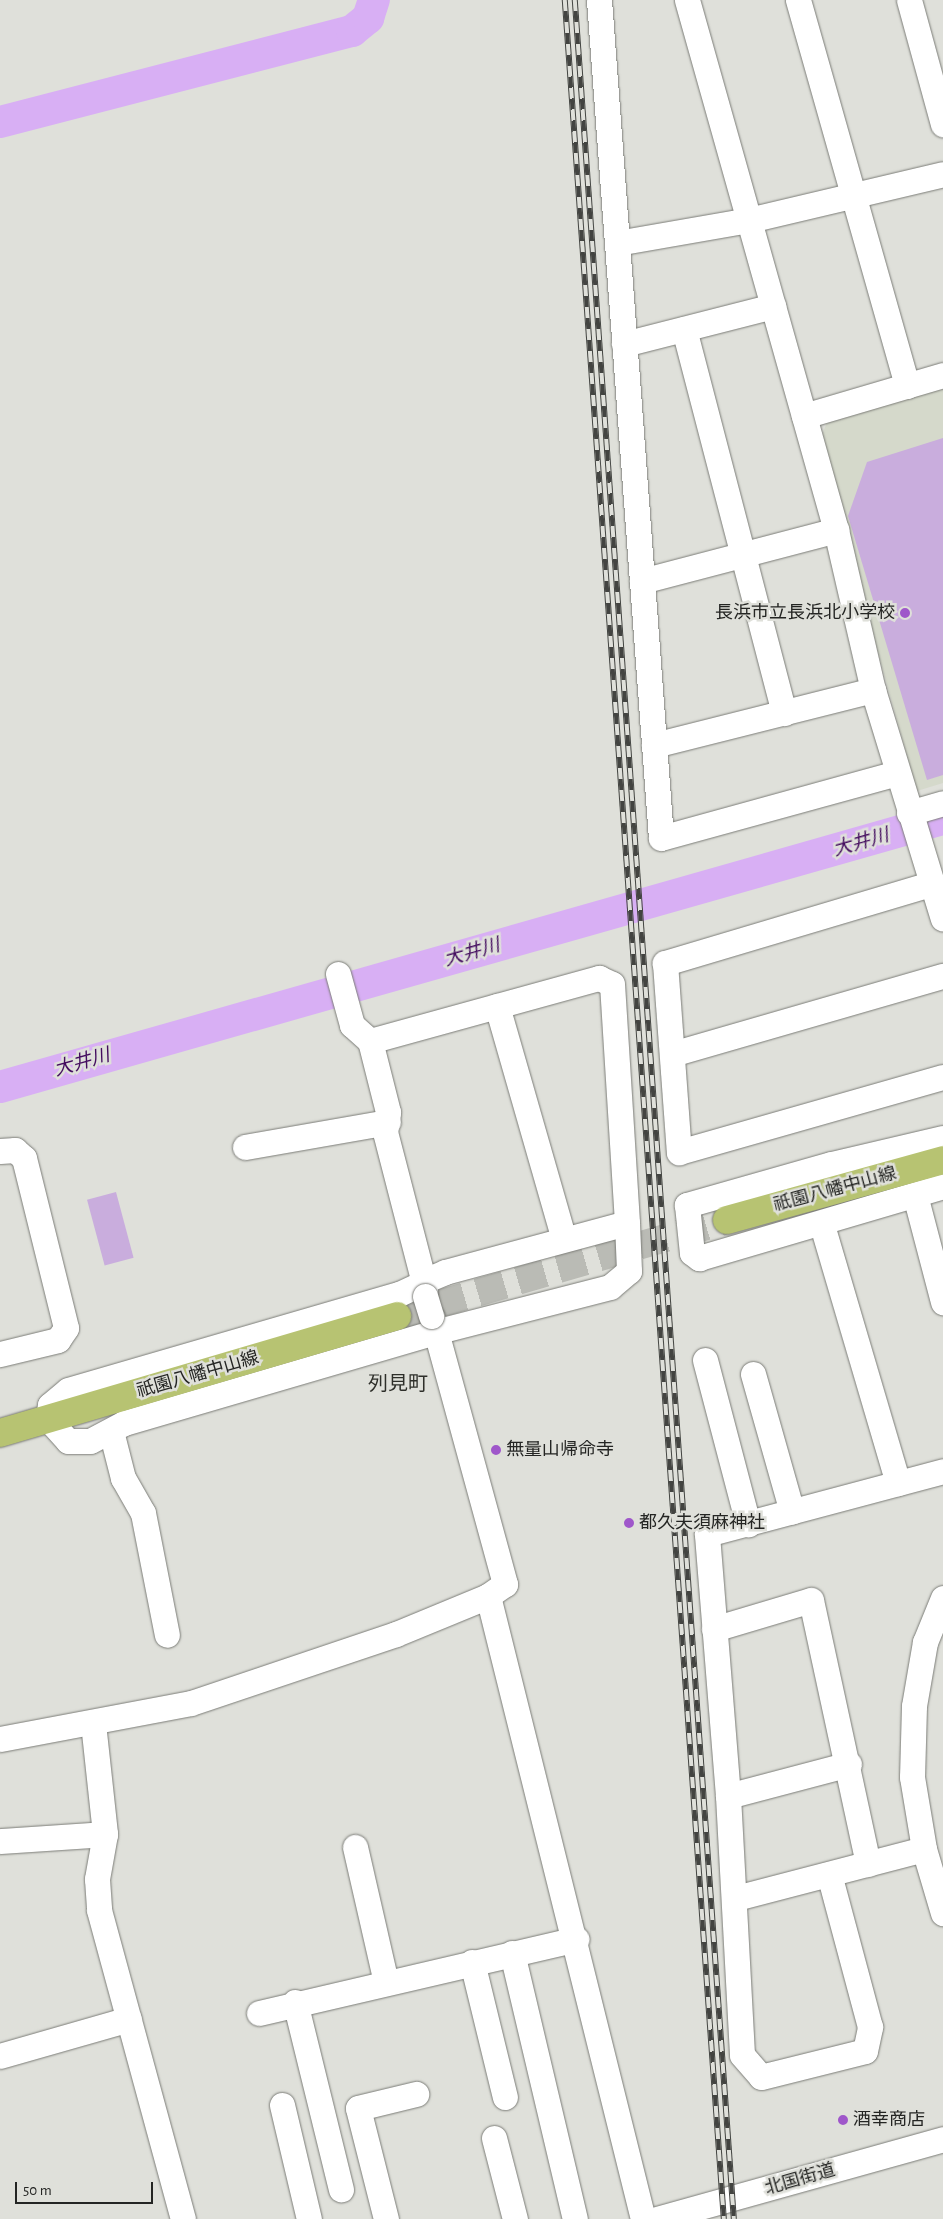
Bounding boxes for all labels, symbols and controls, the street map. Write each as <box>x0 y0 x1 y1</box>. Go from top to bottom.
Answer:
place label: 長浜市立長浜北小学校 <box>715 602 895 624</box>
marker: 長浜市立長浜北小学校 <box>899 607 911 619</box>
water label: 大井川 <box>830 824 892 862</box>
water label: 大井川 <box>441 934 503 972</box>
water label: 大井川 <box>51 1044 113 1082</box>
street label: 祇園八幡中山線 <box>771 1163 899 1217</box>
street label: 祇園八幡中山線 <box>134 1347 262 1403</box>
district label: 列見町 <box>368 1372 428 1396</box>
place label: 無量山帰命寺 <box>506 1439 614 1461</box>
marker: 無量山帰命寺 <box>490 1444 502 1456</box>
place label: 都久夫須麻神社 <box>639 1512 765 1534</box>
marker: 都久夫須麻神社 <box>623 1517 635 1529</box>
place label: 酒幸商店 <box>853 2109 925 2131</box>
marker: 酒幸商店 <box>837 2114 849 2126</box>
street label: 北国街道 <box>762 2160 838 2200</box>
scale bar <box>18 2172 155 2204</box>
text: 50 m <box>23 2183 52 2198</box>

